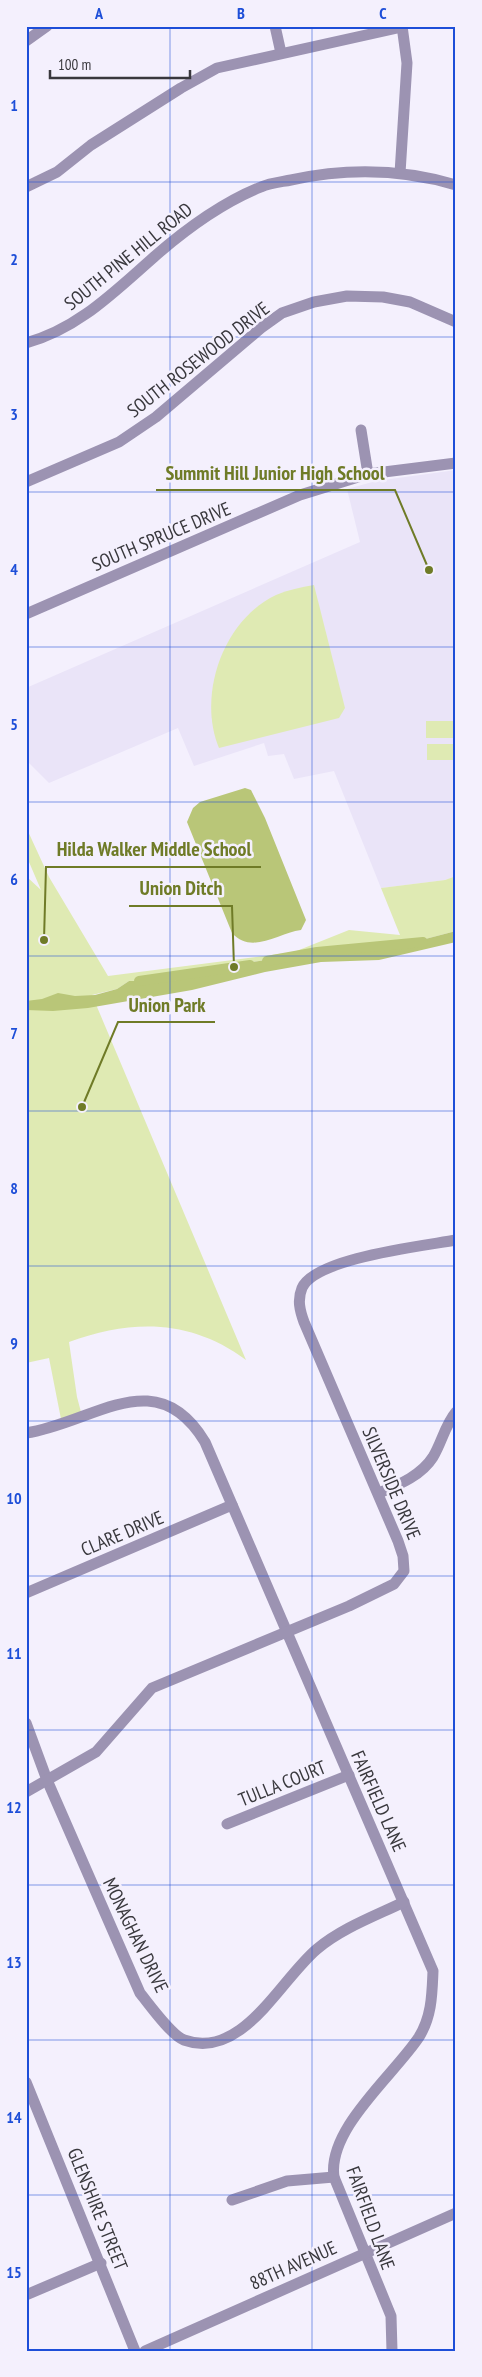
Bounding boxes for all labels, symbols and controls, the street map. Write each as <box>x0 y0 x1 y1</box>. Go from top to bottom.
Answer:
text: A <box>94 3 104 23</box>
text: B <box>237 3 245 23</box>
text: C <box>379 3 387 23</box>
scale bar <box>50 48 190 80</box>
text: 100 m <box>58 55 91 74</box>
text: 1 <box>10 95 18 115</box>
street label: SOUTH PINE HILL ROAD <box>59 197 197 315</box>
text: 2 <box>10 249 18 269</box>
street label: SOUTH ROSEWOOD DRIVE <box>122 296 274 422</box>
text: 3 <box>10 404 18 424</box>
callout: Summit Hill Junior High School <box>156 455 395 490</box>
text: Summit Hill Junior High School <box>165 460 385 486</box>
street label: SOUTH SPRUCE DRIVE <box>88 496 234 576</box>
text: 4 <box>10 559 18 579</box>
text: 5 <box>10 714 18 734</box>
callout: Hilda Walker Middle School <box>46 832 261 867</box>
text: Hilda Walker Middle School <box>57 836 251 862</box>
text: 6 <box>10 869 18 889</box>
callout: Union Ditch <box>129 871 232 906</box>
text: Union Ditch <box>140 875 222 901</box>
callout: Union Park <box>118 987 215 1022</box>
text: Union Park <box>128 992 206 1018</box>
text: 7 <box>10 1023 18 1043</box>
text: 8 <box>10 1178 18 1198</box>
text: 9 <box>10 1333 18 1353</box>
street label: SILVERSIDE DRIVE <box>357 1423 427 1543</box>
text: 10 <box>6 1488 22 1508</box>
street label: CLARE DRIVE <box>77 1505 167 1561</box>
text: 11 <box>6 1643 22 1663</box>
street label: FAIRFIELD LANE <box>346 1747 412 1855</box>
street label: TULLA COURT <box>235 1754 330 1811</box>
text: 12 <box>6 1797 22 1817</box>
street label: MONAGHAN DRIVE <box>98 1874 174 1996</box>
text: 13 <box>6 1952 22 1972</box>
text: 14 <box>6 2107 22 2127</box>
street label: GLENSHIRE STREET <box>62 2144 134 2274</box>
street label: FAIRFIELD LANE <box>341 2163 401 2273</box>
street label: 88TH AVENUE <box>246 2235 340 2295</box>
text: 15 <box>6 2262 22 2282</box>

